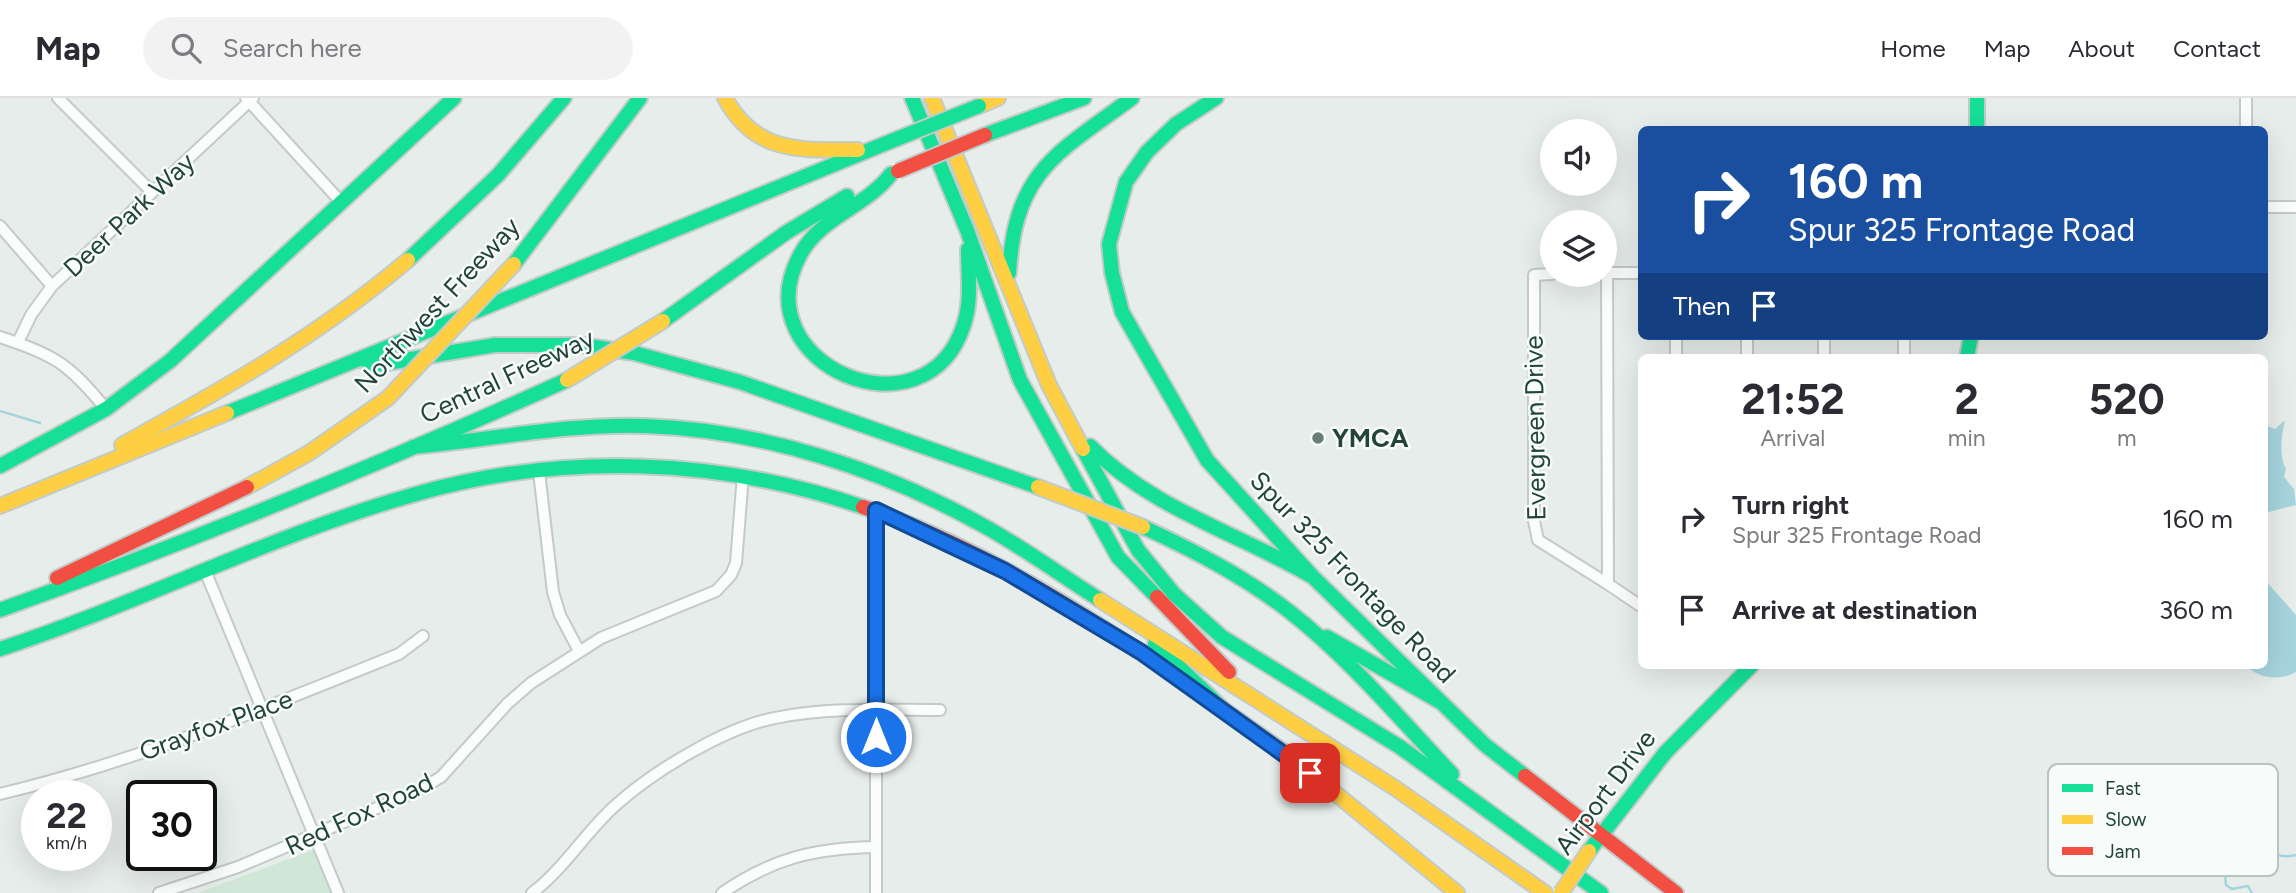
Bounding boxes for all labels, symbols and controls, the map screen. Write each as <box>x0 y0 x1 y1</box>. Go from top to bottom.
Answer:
search box <box>143 17 633 80</box>
text: Map <box>35 29 101 68</box>
icon: search <box>167 29 205 67</box>
text: Search here <box>223 32 362 64</box>
text: Home <box>1880 34 1946 63</box>
text: Map <box>1984 34 2030 63</box>
text: About <box>2068 34 2135 63</box>
text: Contact <box>2173 34 2261 63</box>
map controls <box>1540 119 1617 287</box>
button: sound <box>1540 119 1617 196</box>
street label: Deer Park Way <box>57 146 202 284</box>
text: 160 m <box>1788 151 1923 210</box>
icon: right <box>1673 154 1764 245</box>
street label: Northwest Freeway <box>347 210 527 399</box>
button: layers <box>1540 210 1617 287</box>
text: Spur 325 Frontage Road <box>1788 211 2135 249</box>
icon: arrive <box>1745 287 1783 325</box>
text: Then <box>1673 290 1731 322</box>
street label: Central Freeway <box>415 321 600 430</box>
street label: Evergreen Drive <box>1517 335 1553 521</box>
text: 21:52 <box>1741 374 1845 425</box>
text: 2 <box>1955 374 1979 425</box>
text: 520 <box>2089 374 2165 425</box>
place label: YMCA <box>1332 422 1409 454</box>
text: Arrival <box>1760 424 1825 452</box>
text: min <box>1948 424 1986 452</box>
text: m <box>2117 424 2137 452</box>
marker: YMCA <box>1310 430 1326 446</box>
street label: Spur 325 Frontage Road <box>1244 464 1462 690</box>
text: Turn right <box>1732 489 1849 521</box>
icon: right <box>1673 500 1711 538</box>
text: 160 m <box>2162 503 2233 535</box>
text: Spur 325 Frontage Road <box>1732 521 1982 549</box>
icon: arrive <box>1673 591 1711 629</box>
text: Arrive at destination <box>1732 594 1977 626</box>
text: 360 m <box>2159 594 2233 626</box>
street label: Grayfox Place <box>135 682 297 768</box>
position arrow <box>839 700 913 774</box>
street label: Airport Drive <box>1548 723 1662 861</box>
pin <box>1280 743 1340 803</box>
icon: arrive <box>1291 754 1329 792</box>
legend <box>2048 764 2278 876</box>
street label: Red Fox Road <box>280 766 438 862</box>
text: Fast <box>2105 777 2141 800</box>
speed limit sign: 30 <box>126 780 217 871</box>
text: 22 <box>46 795 87 837</box>
text: Slow <box>2105 808 2147 831</box>
text: km/h <box>46 832 87 854</box>
text: Jam <box>2105 840 2141 863</box>

